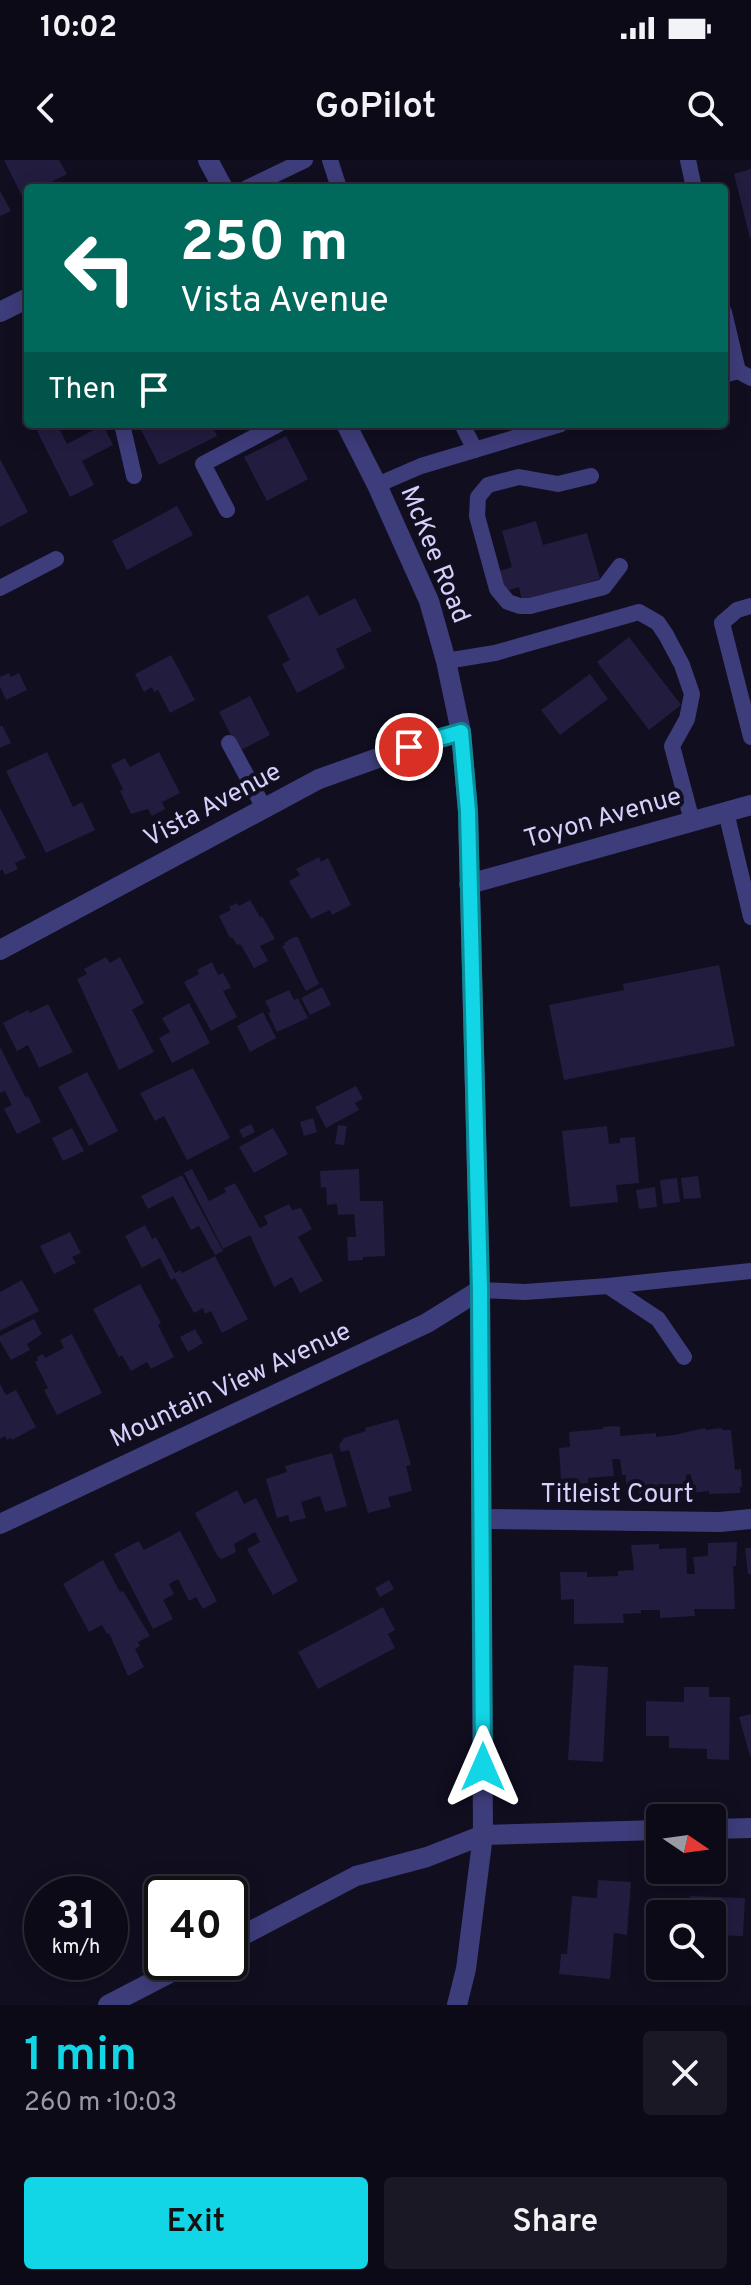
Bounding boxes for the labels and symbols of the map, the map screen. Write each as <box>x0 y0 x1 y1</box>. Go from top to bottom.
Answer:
street label: McKee Road <box>392 481 476 629</box>
pin <box>375 713 443 781</box>
street label: Vista Avenue <box>139 756 287 856</box>
street label: Toyon Avenue <box>521 781 685 857</box>
street label: Mountain View Avenue <box>105 1316 357 1456</box>
street label: Titleist Court <box>541 1479 693 1512</box>
position arrow <box>441 1725 525 1809</box>
north arrow <box>646 1804 726 1884</box>
speed limit sign: 40 <box>144 1876 248 1980</box>

